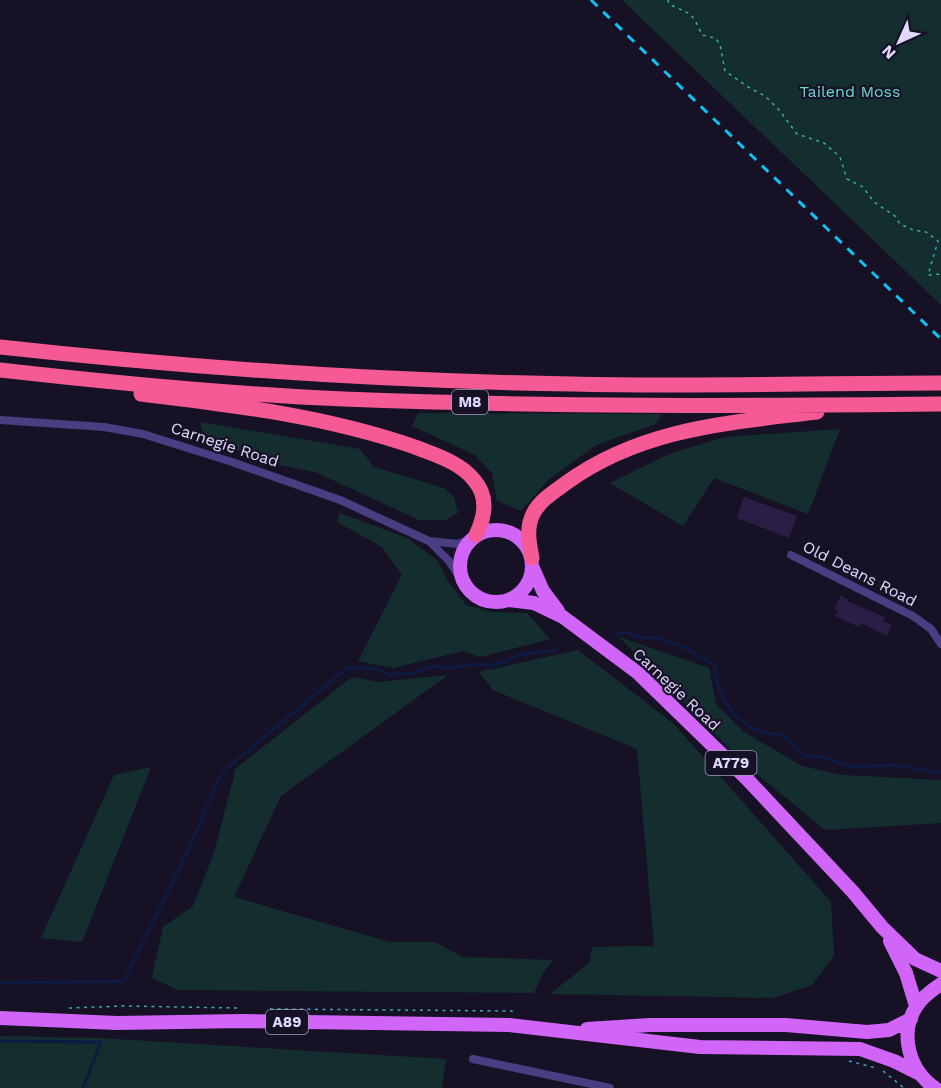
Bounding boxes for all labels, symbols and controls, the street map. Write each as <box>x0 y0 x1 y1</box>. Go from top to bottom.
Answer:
north arrow <box>869 12 929 72</box>
text: N <box>878 41 900 63</box>
park label: Tailend Moss <box>800 82 900 101</box>
road number: M8 <box>452 390 488 414</box>
street label: Carnegie Road <box>169 418 281 471</box>
street label: Old Deans Road <box>800 537 920 610</box>
street label: Carnegie Road <box>629 644 724 735</box>
road number: A779 <box>706 751 756 775</box>
road number: A89 <box>266 1010 308 1034</box>

